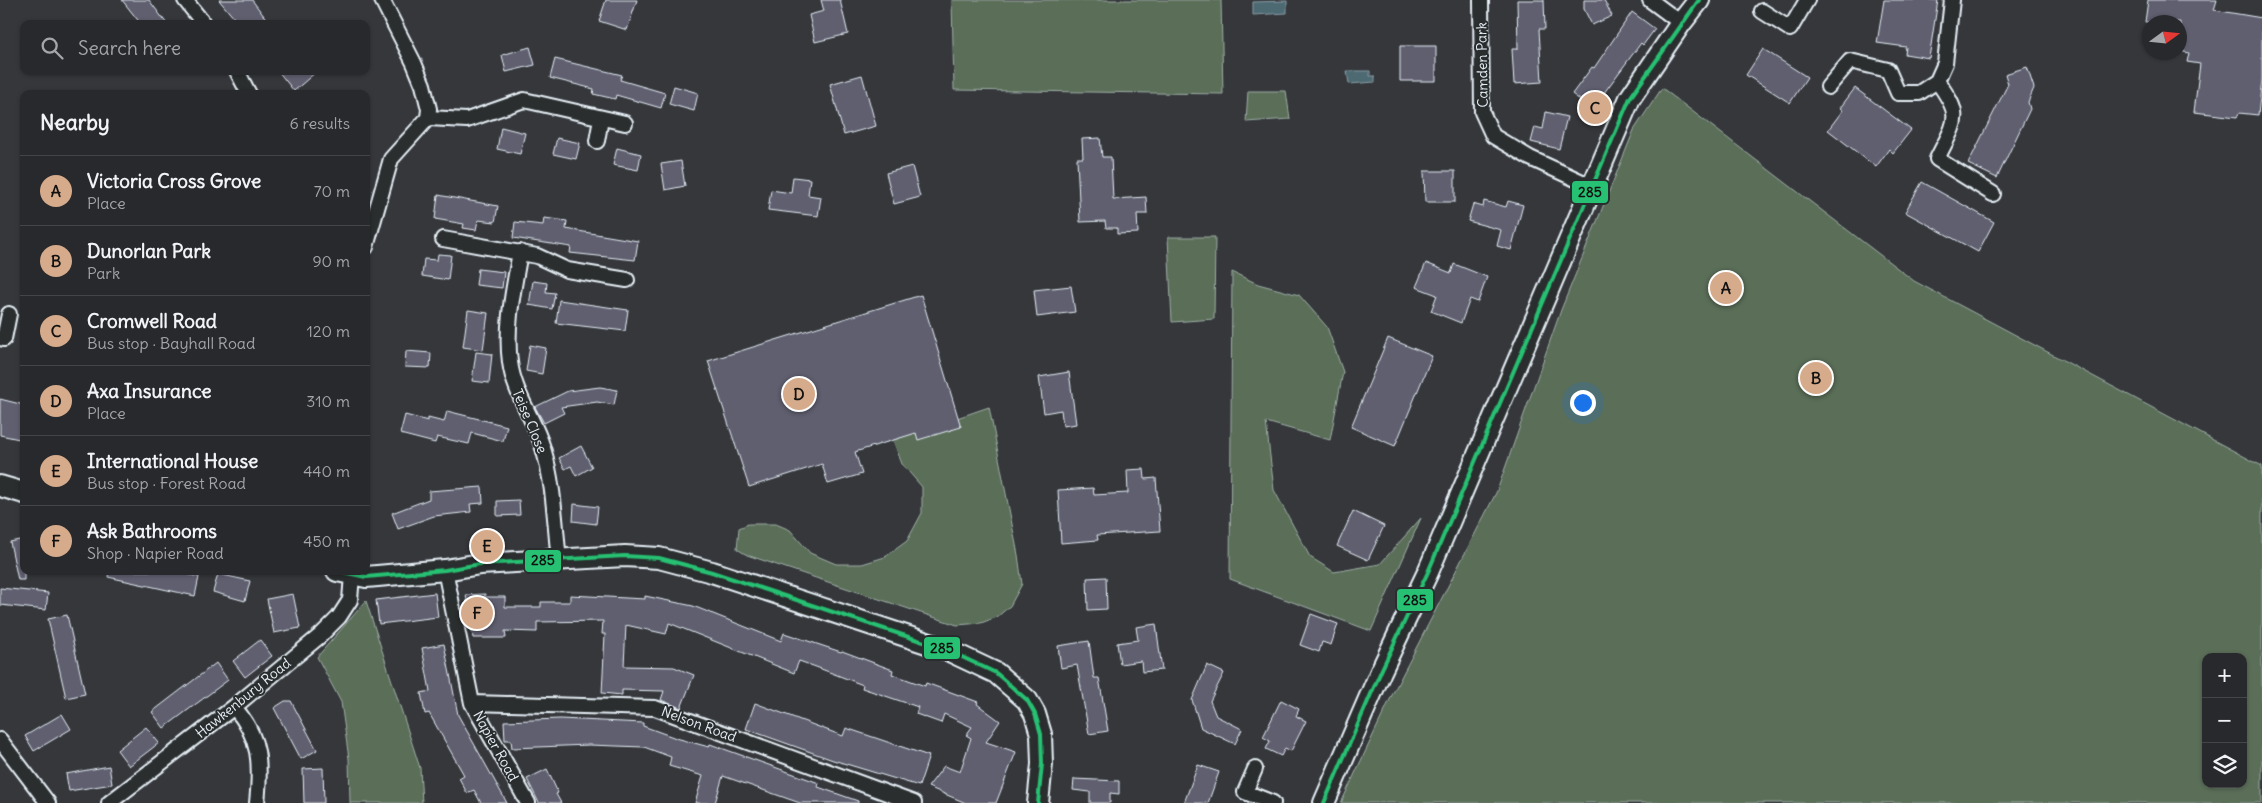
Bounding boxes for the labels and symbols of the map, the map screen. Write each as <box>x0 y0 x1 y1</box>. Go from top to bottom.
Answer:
north arrow <box>2142 15 2187 60</box>
street label: Camden Park <box>1472 22 1492 108</box>
pin: C <box>1579 89 1611 127</box>
line badge: 285 <box>1571 180 1609 204</box>
text: 285 <box>1578 183 1602 201</box>
pin: A <box>1710 269 1742 307</box>
pin: B <box>1800 359 1832 397</box>
pin: D <box>783 375 815 413</box>
street label: Teise Close <box>508 386 552 456</box>
your location <box>1570 390 1596 416</box>
pin: E <box>471 527 503 565</box>
line badge: 285 <box>524 549 562 573</box>
text: 285 <box>531 551 555 569</box>
line badge: 285 <box>1396 588 1434 612</box>
text: 285 <box>1403 591 1427 609</box>
pin: F <box>461 594 493 632</box>
line badge: 285 <box>923 636 961 660</box>
text: 285 <box>930 639 954 657</box>
street label: Hawkenbury Road <box>192 654 294 742</box>
street label: Nelson Road <box>659 702 739 746</box>
street label: Napier Road <box>469 707 523 785</box>

